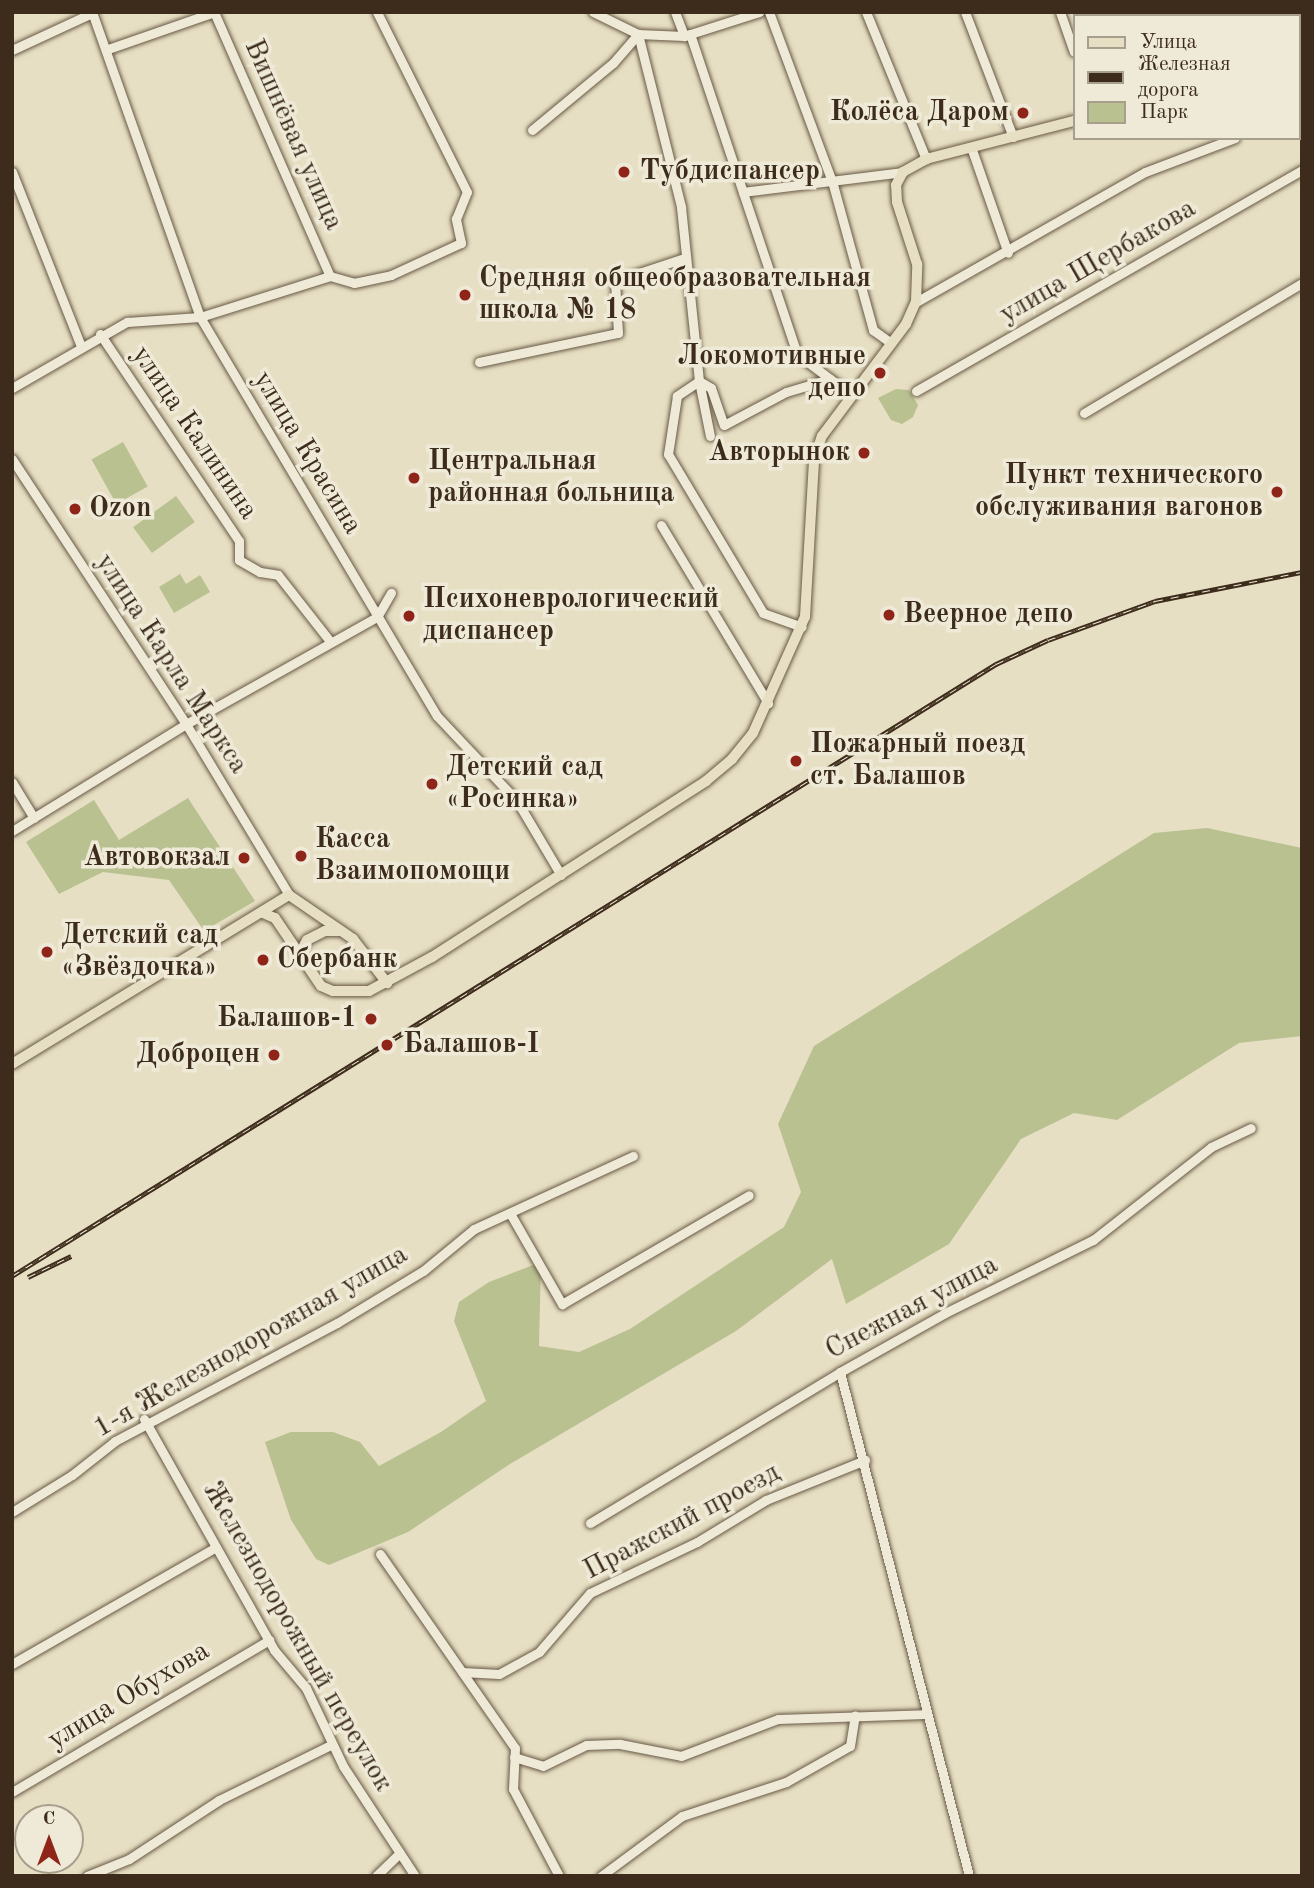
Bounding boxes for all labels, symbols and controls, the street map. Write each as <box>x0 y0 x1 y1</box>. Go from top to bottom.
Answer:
legend <box>1072 14 1300 140</box>
text: Улица <box>1140 32 1197 53</box>
street label: Вишнёвая улица <box>236 34 350 236</box>
text: Железная дорога <box>1138 54 1231 101</box>
place label: Колёса Даром <box>830 96 1009 130</box>
text: Парк <box>1140 102 1188 123</box>
marker: Колёса Даром <box>1015 105 1031 121</box>
place label: Тубдиспансер <box>640 155 820 189</box>
marker: Тубдиспансер <box>614 162 634 182</box>
street label: улица Щербакова <box>994 192 1202 332</box>
place label: Средняя общеобразовательная школа № 18 <box>479 262 871 328</box>
marker: Средняя общеобразовательная школа № 18 <box>457 287 473 303</box>
street label: улица Калинина <box>123 340 265 526</box>
place label: Локомотивные депо <box>677 340 866 406</box>
street label: улица Красина <box>245 365 369 541</box>
marker: Локомотивные депо <box>872 365 888 381</box>
place label: Авторынок <box>708 436 850 470</box>
place label: Центральная районная больница <box>428 445 675 511</box>
marker: Авторынок <box>856 445 872 461</box>
place label: Пункт технического обслуживания вагонов <box>975 459 1263 525</box>
marker: Центральная районная больница <box>406 470 422 486</box>
marker: Пункт технического обслуживания вагонов <box>1269 484 1285 500</box>
place label: Ozon <box>89 492 151 526</box>
marker: Ozon <box>67 501 83 517</box>
street label: улица Карла Маркса <box>87 548 255 780</box>
place label: Психоневрологический диспансер <box>423 583 719 649</box>
place label: Веерное депо <box>903 598 1073 632</box>
marker: Веерное депо <box>881 607 897 623</box>
marker: Психоневрологический диспансер <box>401 608 417 624</box>
place label: Пожарный поезд ст. Балашов <box>810 728 1025 794</box>
place label: Детский сад «Росинка» <box>446 751 603 817</box>
marker: Пожарный поезд ст. Балашов <box>788 753 804 769</box>
marker: Детский сад «Росинка» <box>424 776 440 792</box>
place label: Касса Взаимопомощи <box>315 823 510 889</box>
place label: Автовокзал <box>83 841 230 875</box>
marker: Касса Взаимопомощи <box>293 848 309 864</box>
marker: Автовокзал <box>236 850 252 866</box>
place label: Детский сад «Звёздочка» <box>61 919 218 985</box>
place label: Сбербанк <box>277 943 397 977</box>
marker: Детский сад «Звёздочка» <box>39 944 55 960</box>
marker: Сбербанк <box>255 952 271 968</box>
place label: Балашов-1 <box>217 1002 357 1036</box>
marker: Балашов-1 <box>363 1011 379 1027</box>
place label: Балашов-I <box>403 1028 539 1062</box>
marker: Балашов-I <box>377 1035 397 1055</box>
place label: Доброцен <box>136 1038 260 1072</box>
marker: Доброцен <box>266 1047 282 1063</box>
street label: 1-я Железнодорожная улица <box>88 1238 414 1446</box>
street label: Снежная улица <box>820 1248 1004 1368</box>
street label: Пражский проезд <box>578 1456 786 1588</box>
street label: Железнодорожный переулок <box>194 1476 400 1798</box>
street label: улица Обухова <box>42 1635 216 1757</box>
north arrow <box>14 1804 84 1874</box>
text: С <box>43 1810 55 1829</box>

